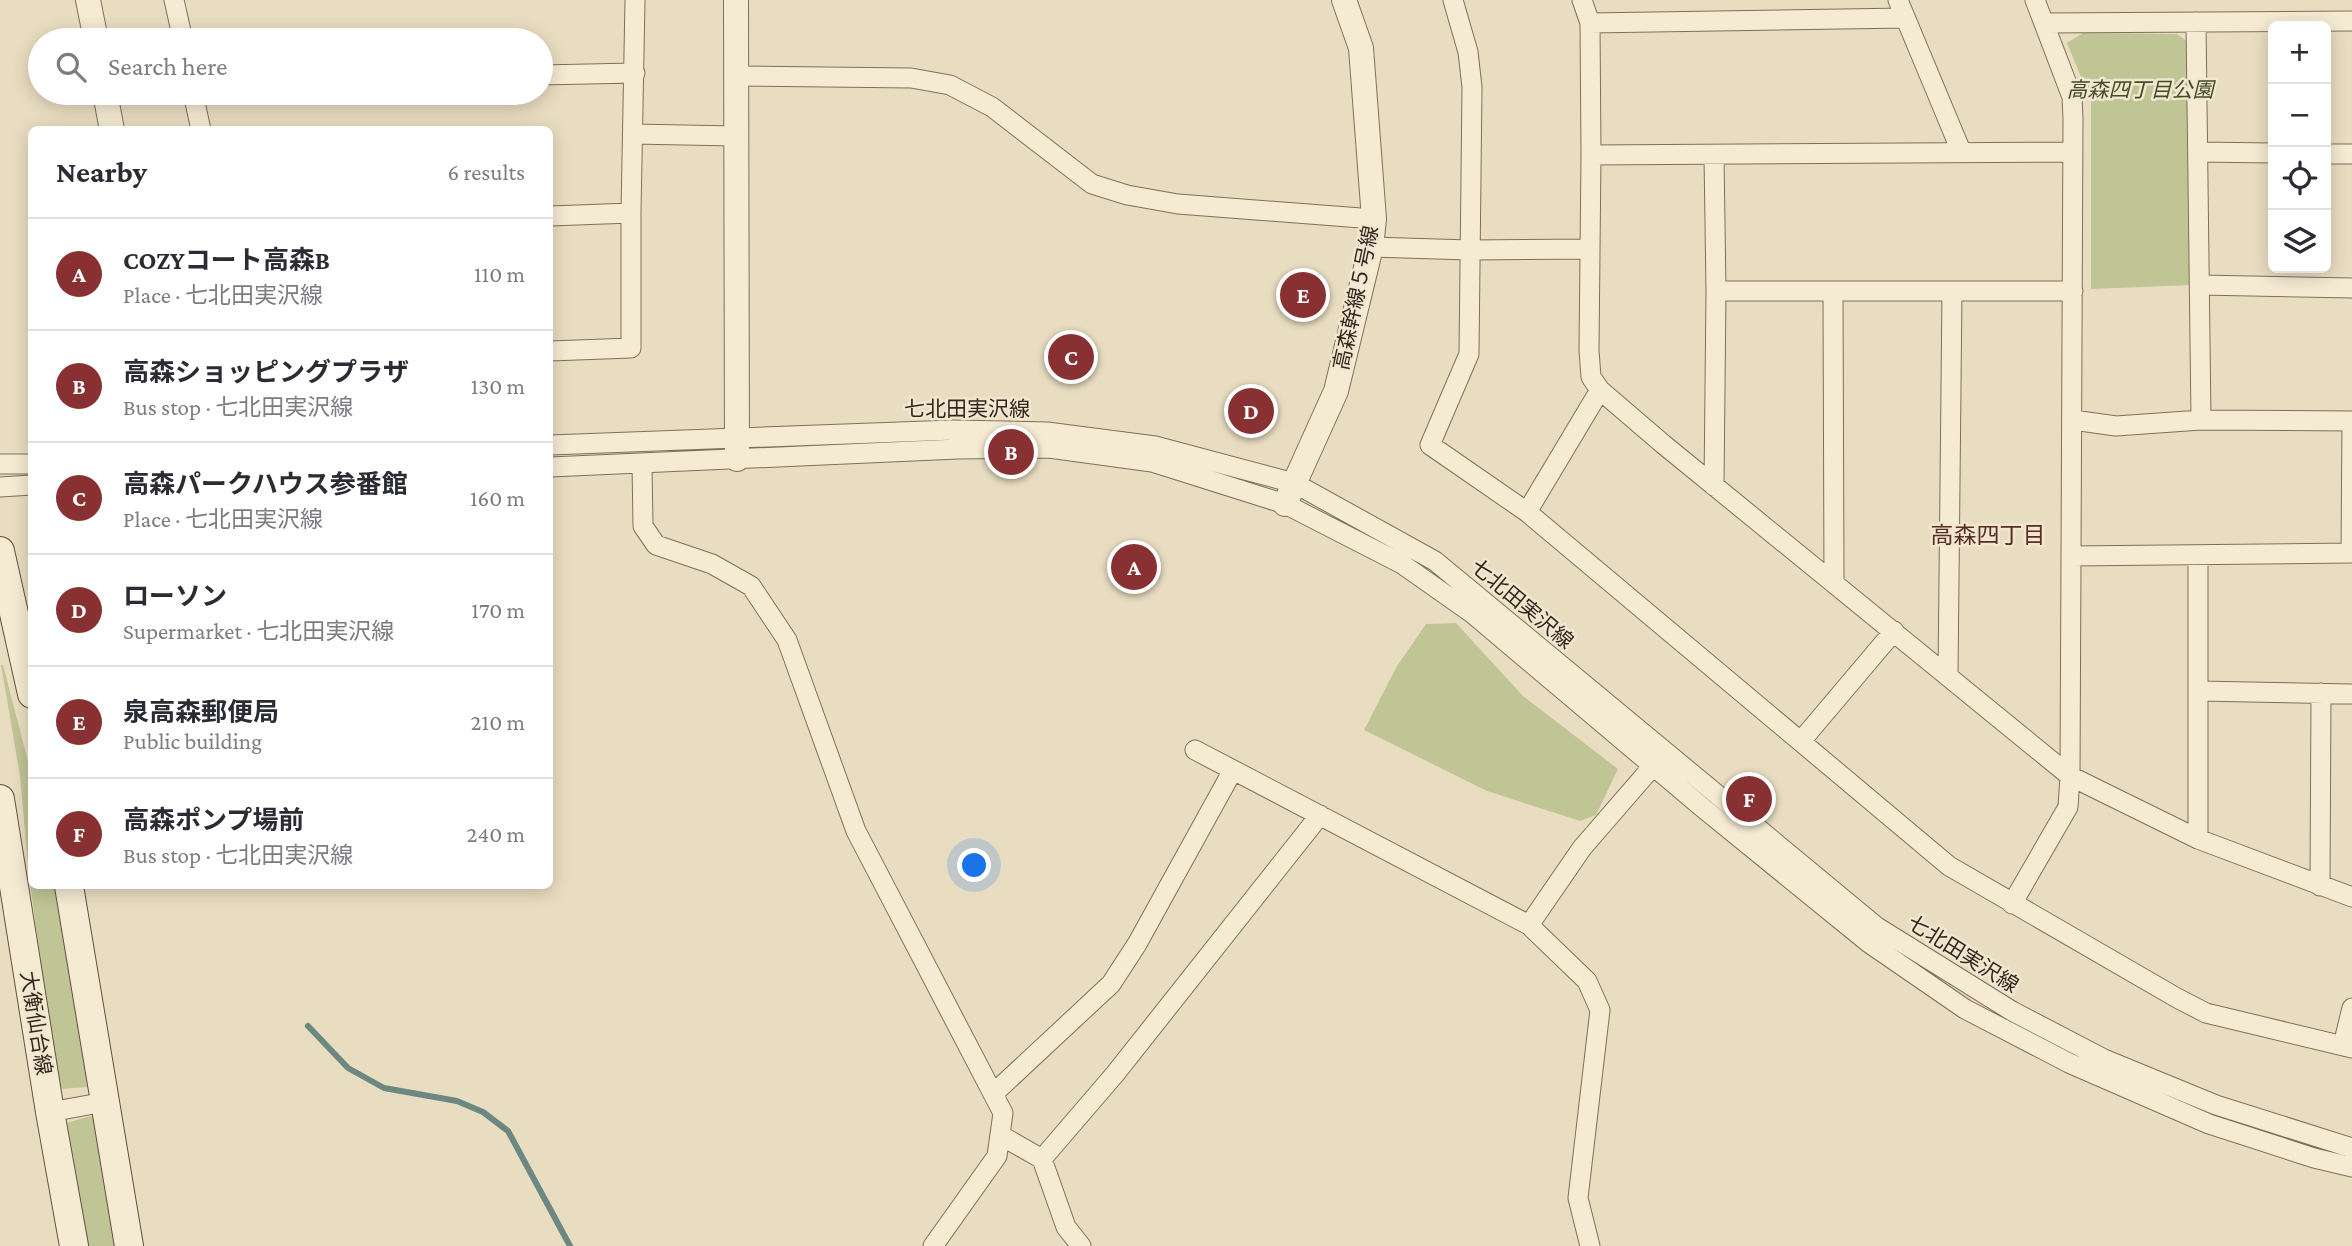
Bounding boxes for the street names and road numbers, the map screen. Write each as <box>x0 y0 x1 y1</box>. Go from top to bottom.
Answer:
street label: 高森幹線５号線 <box>1329 224 1383 372</box>
street label: 七北田実沢線 <box>904 397 1030 421</box>
street label: 七北田実沢線 <box>1466 554 1578 654</box>
street label: 七北田実沢線 <box>1903 910 2023 998</box>
street label: 大衡仙台線 <box>16 969 56 1077</box>

